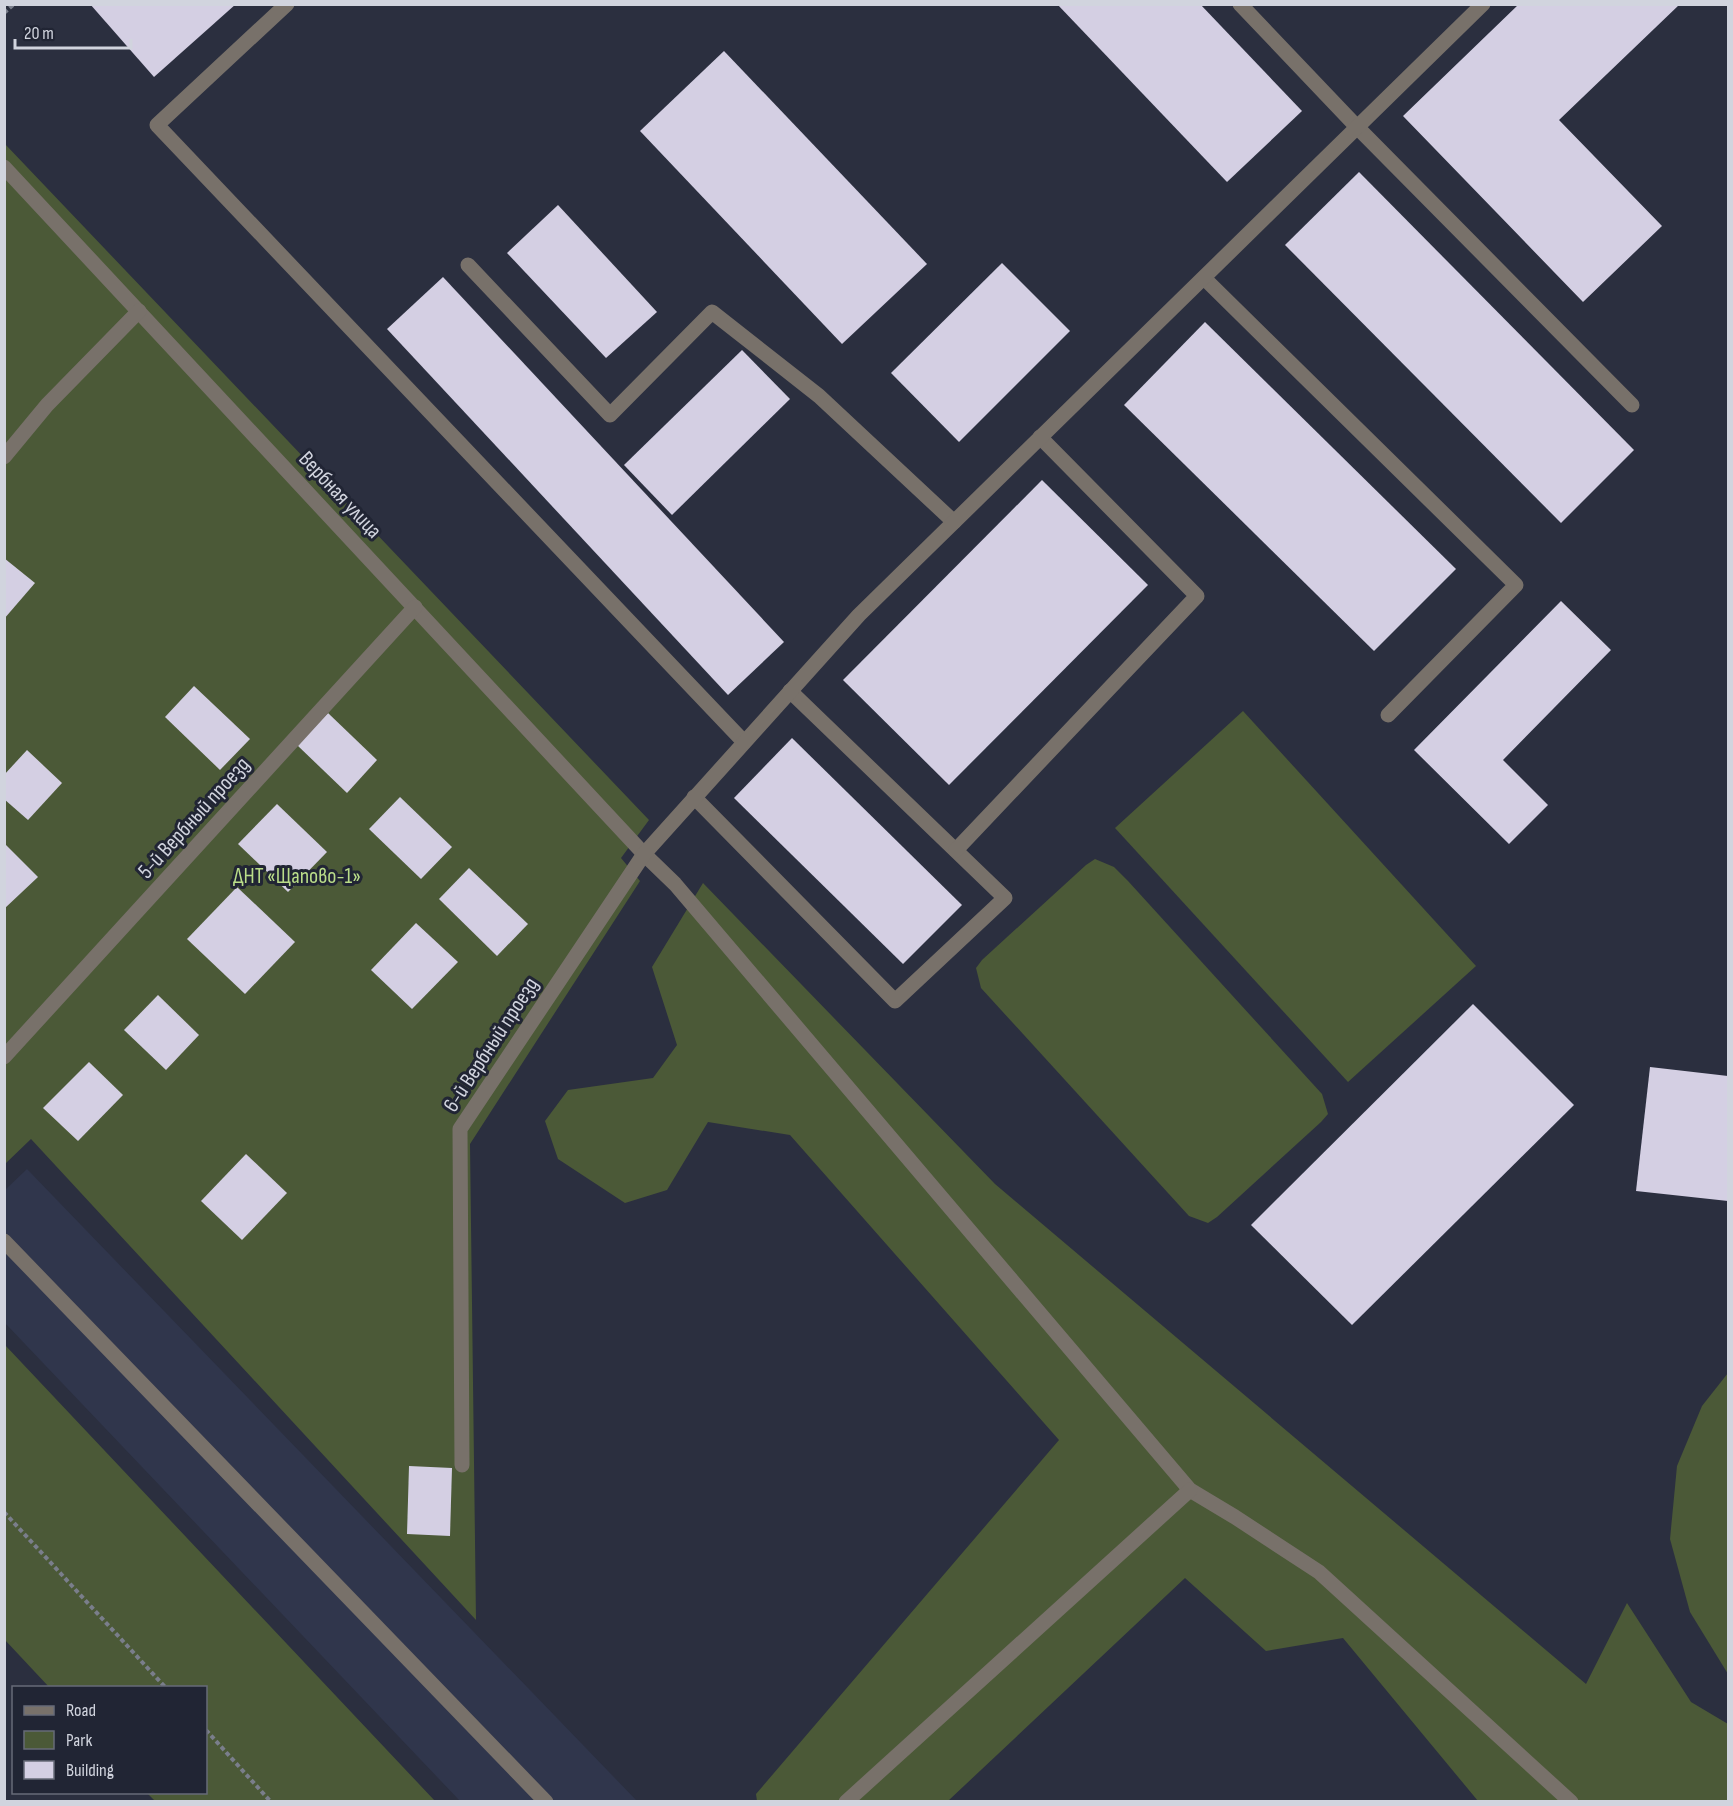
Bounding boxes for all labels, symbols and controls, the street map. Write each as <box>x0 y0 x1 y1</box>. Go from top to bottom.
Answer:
scale bar <box>15 12 130 50</box>
text: 20 m <box>24 23 54 44</box>
street label: Вербная улица <box>293 446 387 544</box>
street label: 5-й Вербный проезд <box>132 752 256 884</box>
park label: ДНТ «Щапово-1» <box>233 863 361 890</box>
street label: 6-й Вербный проезд <box>438 972 545 1117</box>
legend <box>12 1686 207 1794</box>
text: Road <box>66 1700 96 1721</box>
text: Park <box>66 1730 92 1751</box>
text: Building <box>66 1760 114 1781</box>

